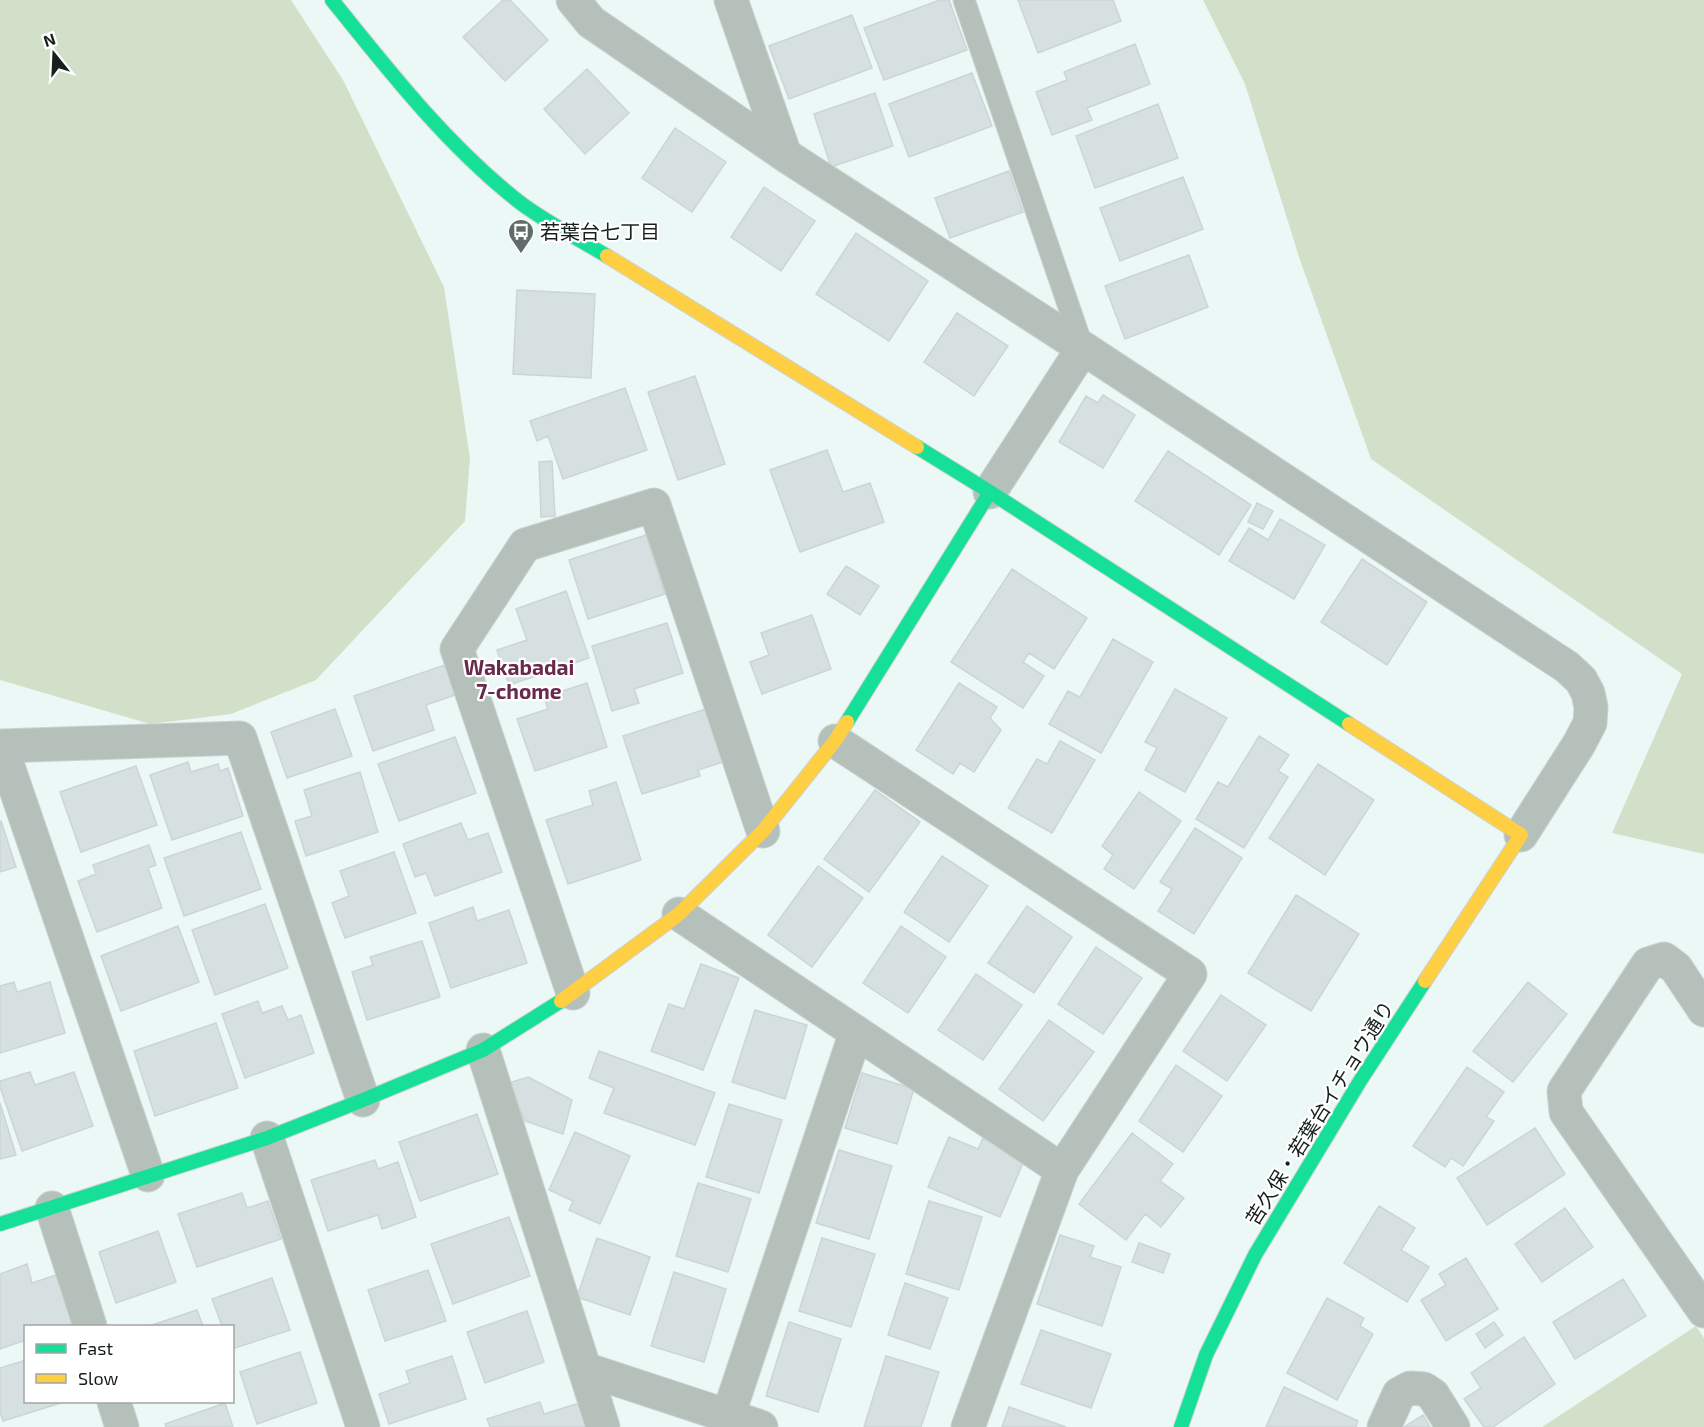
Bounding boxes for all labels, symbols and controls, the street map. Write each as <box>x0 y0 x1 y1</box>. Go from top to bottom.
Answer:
north arrow <box>24 24 84 84</box>
text: N <box>41 28 58 50</box>
bus stop icon: 若葉台七丁目 <box>506 217 536 255</box>
place label: 若葉台七丁目 <box>540 219 660 243</box>
district label: Wakabadai 7-chome <box>464 654 574 703</box>
street label: 苦久保・若葉台イチョウ通り <box>1240 996 1398 1229</box>
legend <box>24 1325 234 1403</box>
text: Fast <box>78 1337 113 1359</box>
text: Slow <box>78 1367 119 1389</box>

